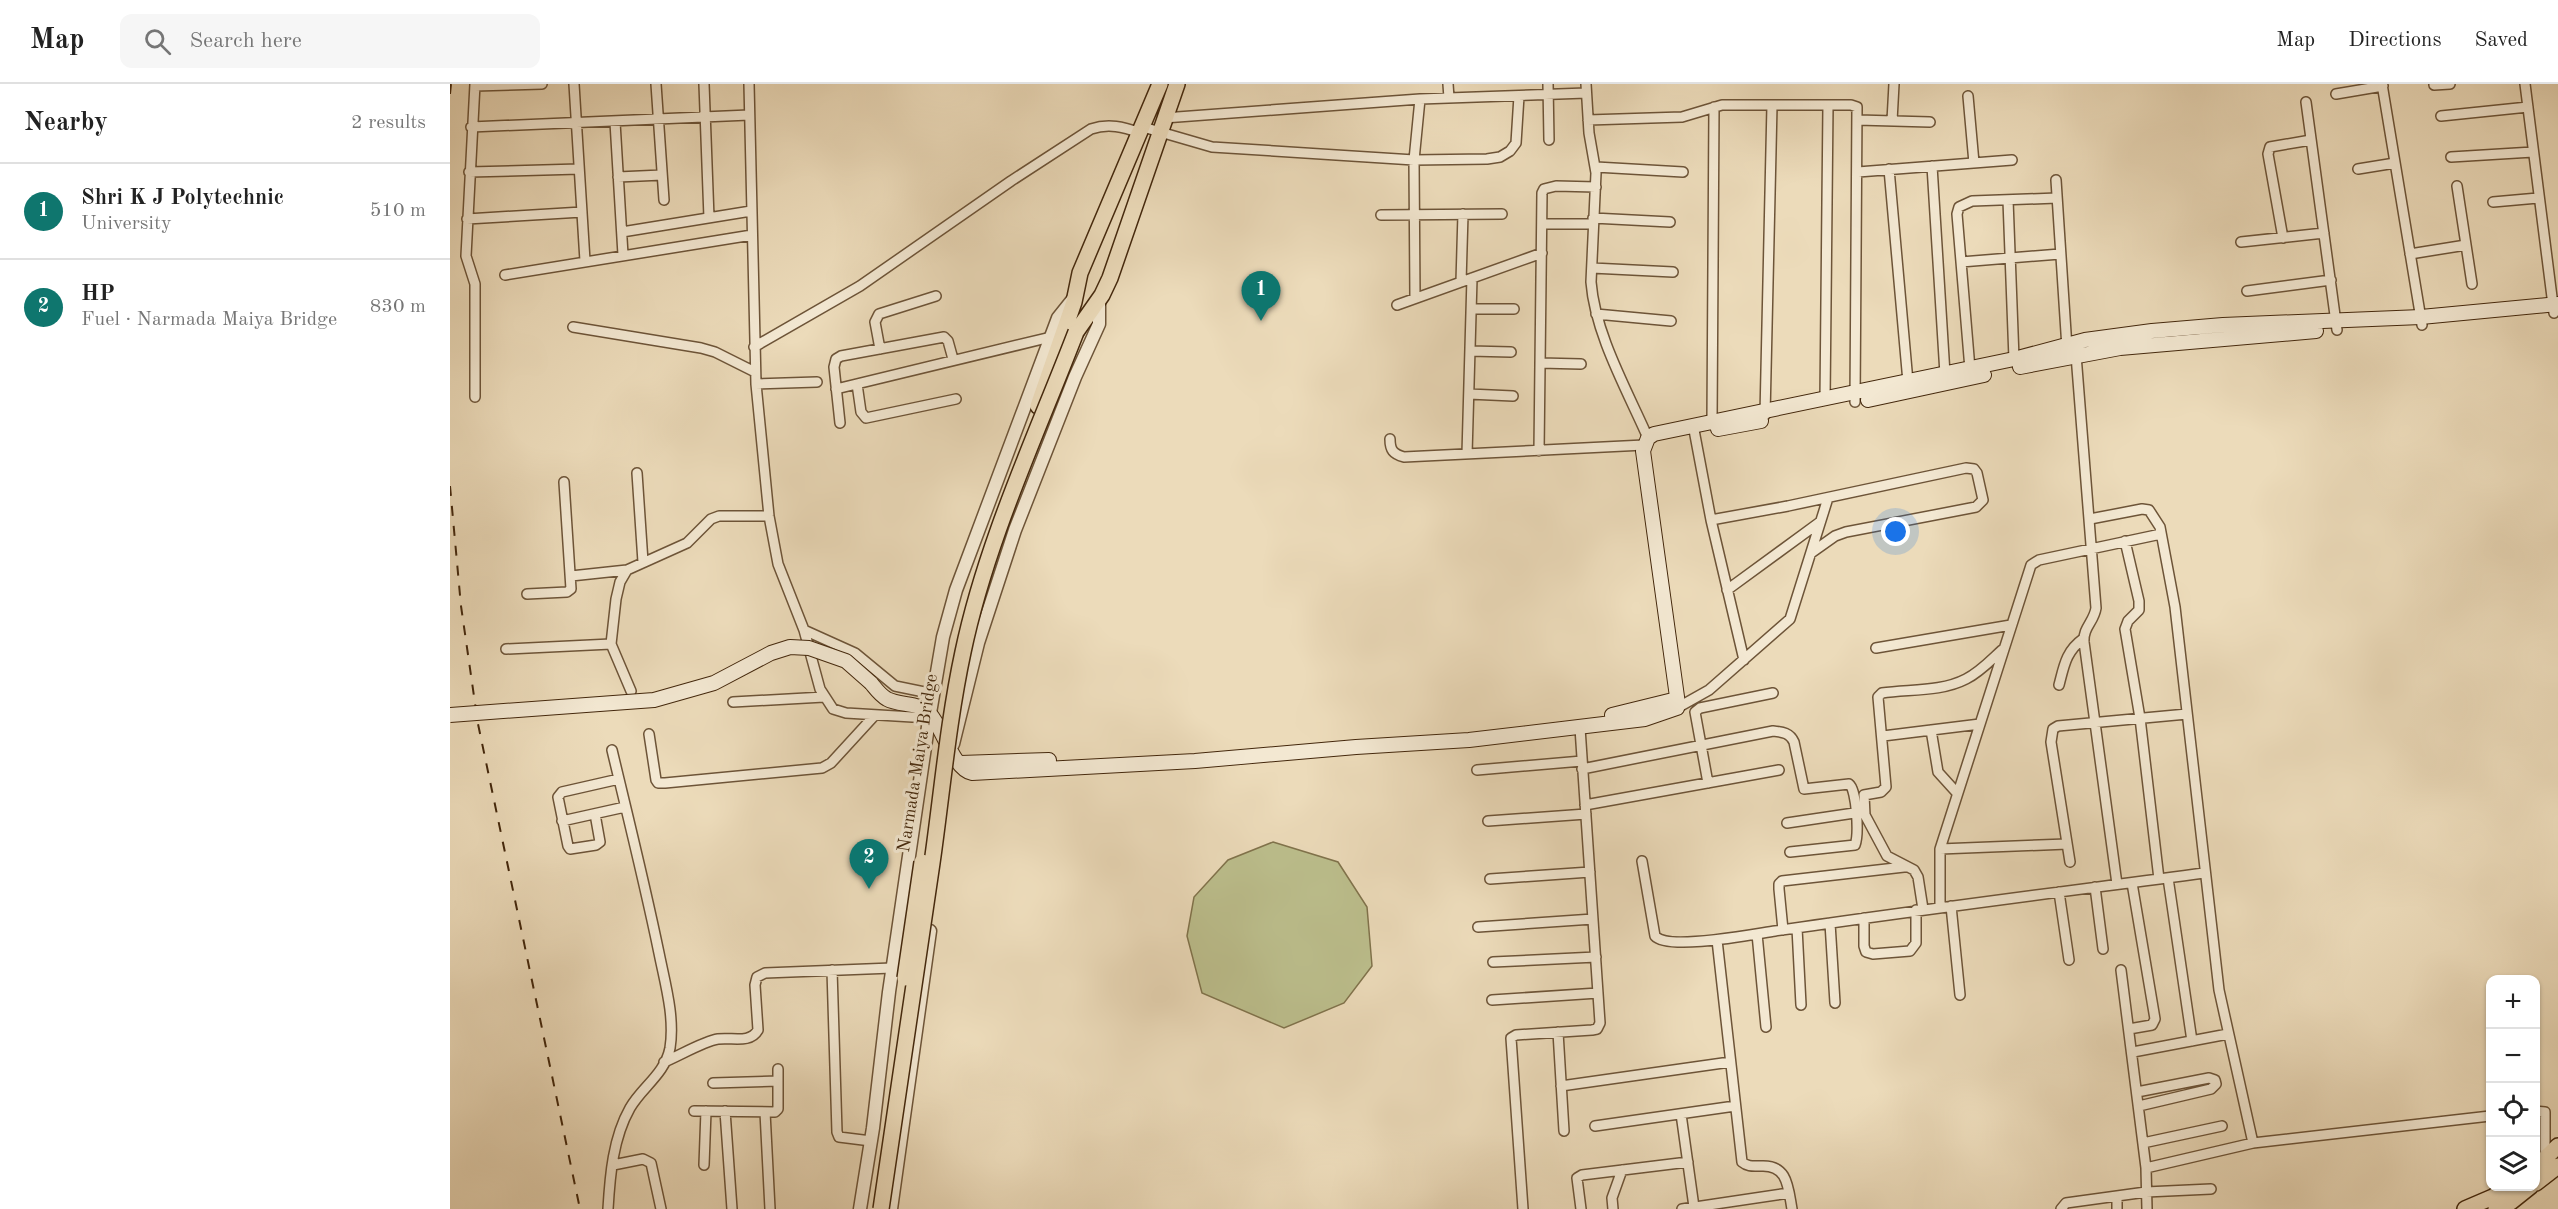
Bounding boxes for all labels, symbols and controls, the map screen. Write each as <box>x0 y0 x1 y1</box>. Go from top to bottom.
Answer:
search box <box>120 14 540 68</box>
icon: search <box>141 25 174 58</box>
text: Map <box>30 27 84 55</box>
text: Search here <box>189 30 302 52</box>
text: Map <box>2276 30 2315 51</box>
text: Directions <box>2348 30 2442 51</box>
text: Saved <box>2475 30 2528 51</box>
text: Nearby <box>24 110 108 136</box>
text: 2 results <box>351 113 426 133</box>
text: Shri K J Polytechnic <box>81 187 284 209</box>
text: 1 <box>38 201 49 221</box>
text: 510 m <box>370 201 426 221</box>
text: University <box>81 214 172 234</box>
pin: 1 <box>1242 272 1280 321</box>
text: HP <box>81 283 115 305</box>
text: 2 <box>38 297 49 317</box>
text: 830 m <box>370 297 426 317</box>
text: Fuel · Narmada Maiya Bridge <box>81 310 337 330</box>
your location <box>1881 517 1910 546</box>
street label: Narmada Maiya Bridge <box>895 673 941 854</box>
pin: 2 <box>850 840 888 889</box>
map controls <box>2486 975 2540 1191</box>
button: + <box>2486 975 2540 1029</box>
button: − <box>2486 1029 2540 1083</box>
button: locate <box>2486 1083 2540 1137</box>
button: layers <box>2486 1137 2540 1191</box>

